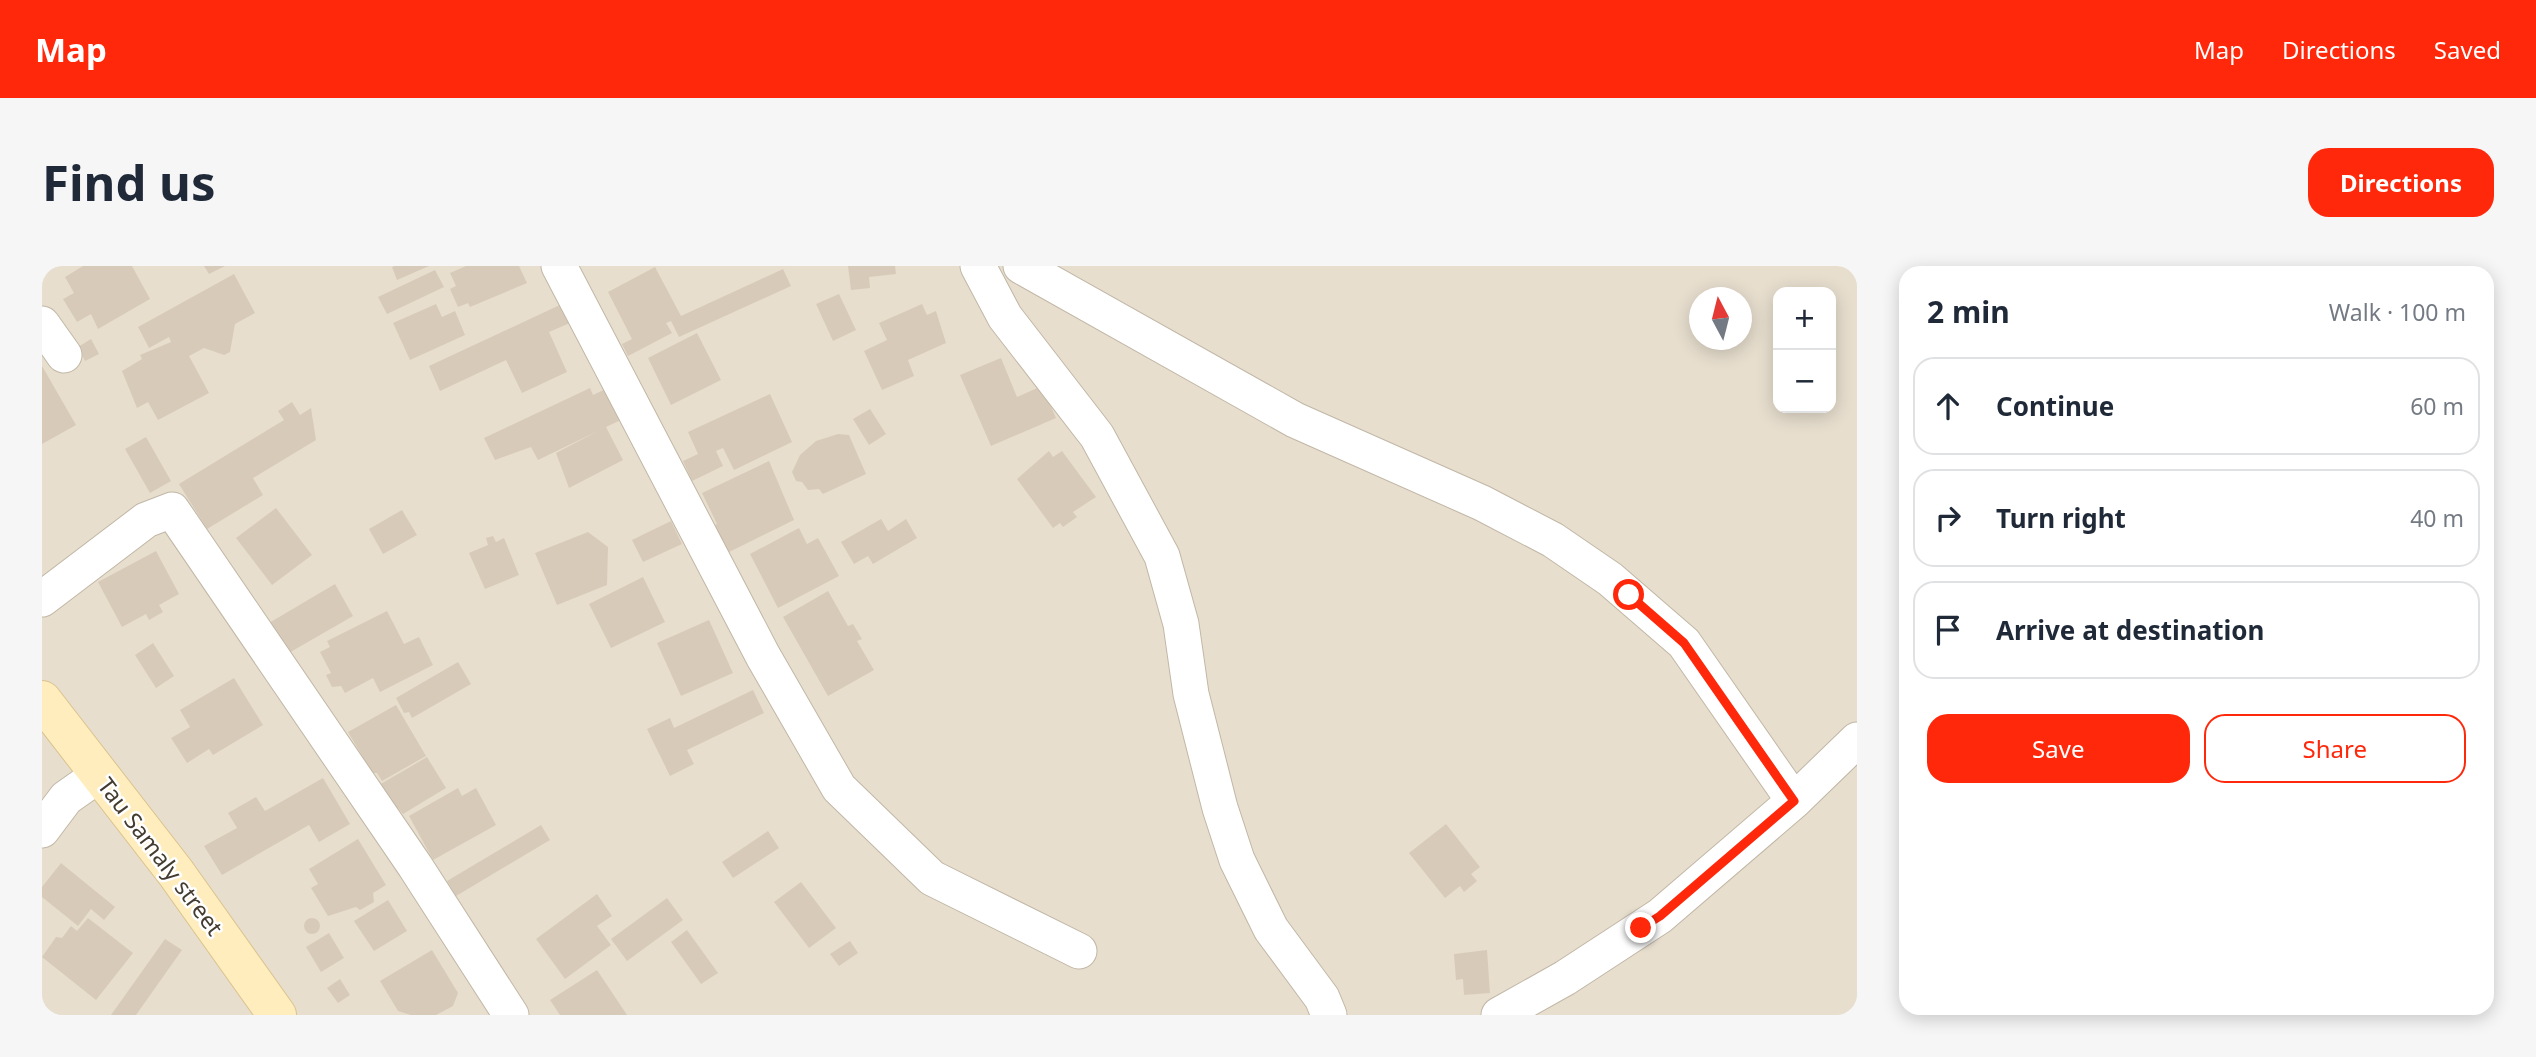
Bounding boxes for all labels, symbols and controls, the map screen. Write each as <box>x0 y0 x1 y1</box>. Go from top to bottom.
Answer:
text: Map <box>35 27 107 72</box>
text: Map <box>2194 33 2244 66</box>
text: Directions <box>2282 33 2396 66</box>
text: Saved <box>2434 33 2501 66</box>
button: Directions <box>2308 148 2494 217</box>
text: Find us <box>42 149 216 215</box>
north arrow <box>1689 287 1752 350</box>
map controls <box>1773 287 1836 413</box>
button: + <box>1773 287 1836 350</box>
text: 2 min <box>1927 291 2010 332</box>
text: Walk · 100 m <box>2329 296 2466 328</box>
button: − <box>1773 350 1836 413</box>
icon: ahead <box>1929 387 1967 425</box>
text: Continue <box>1996 388 2114 424</box>
text: 60 m <box>2410 390 2464 422</box>
icon: right <box>1929 499 1967 537</box>
text: Turn right <box>1996 500 2126 536</box>
text: 40 m <box>2410 502 2464 534</box>
route start <box>1613 579 1644 610</box>
icon: arrive <box>1929 611 1967 649</box>
text: Arrive at destination <box>1996 612 2265 648</box>
button: Save <box>1927 714 2190 783</box>
button: Share <box>2204 714 2466 783</box>
street label: Tau Samaly street <box>91 770 231 942</box>
route end <box>1625 912 1656 943</box>

